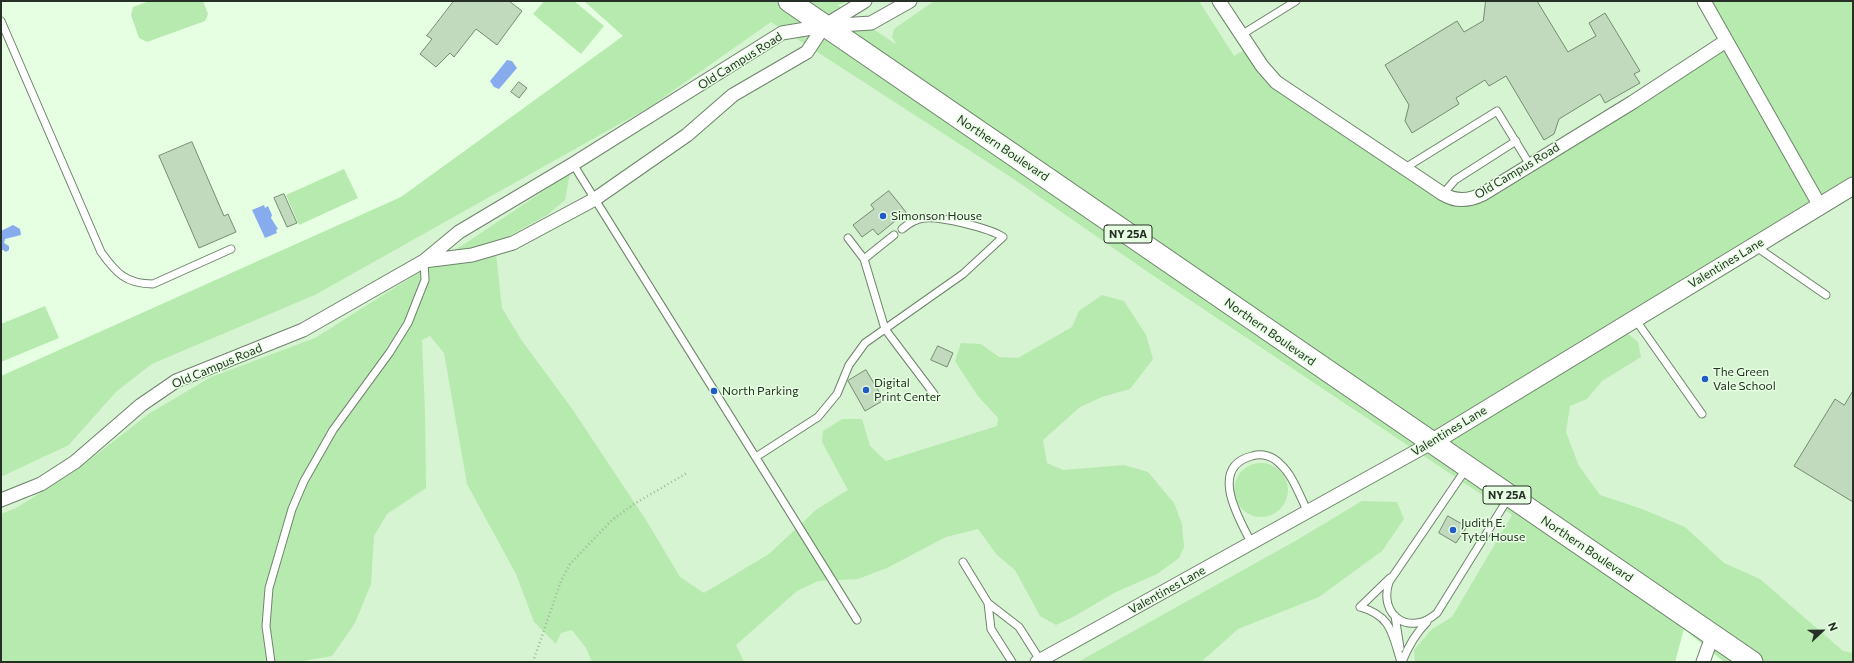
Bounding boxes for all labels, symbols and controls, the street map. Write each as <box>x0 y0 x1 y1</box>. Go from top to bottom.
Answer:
street label: Old Campus Road <box>695 29 785 93</box>
street label: Northern Boulevard <box>954 112 1052 184</box>
street label: Old Campus Road <box>1472 140 1562 202</box>
place label: Simonson House <box>891 209 982 223</box>
marker: Simonson House <box>878 211 888 221</box>
road number: NY 25A <box>1104 225 1152 243</box>
street label: Valentines Lane <box>1686 235 1766 291</box>
street label: Northern Boulevard <box>1222 295 1318 369</box>
street label: Old Campus Road <box>170 340 264 392</box>
place label: The Green Vale School <box>1713 365 1776 393</box>
marker: The Green Vale School <box>1700 374 1710 384</box>
place label: Digital Print Center <box>874 376 941 404</box>
place label: North Parking <box>722 384 799 398</box>
marker: Digital Print Center <box>861 385 871 395</box>
marker: North Parking <box>709 386 719 396</box>
street label: Valentines Lane <box>1409 403 1489 459</box>
road number: NY 25A <box>1483 486 1531 504</box>
street label: Northern Boulevard <box>1538 513 1636 585</box>
place label: Judith E. Tytel House <box>1461 516 1525 544</box>
marker: Judith E. Tytel House <box>1448 525 1458 535</box>
street label: Valentines Lane <box>1126 563 1208 617</box>
north arrow <box>1802 611 1842 651</box>
text: N <box>1826 620 1841 633</box>

